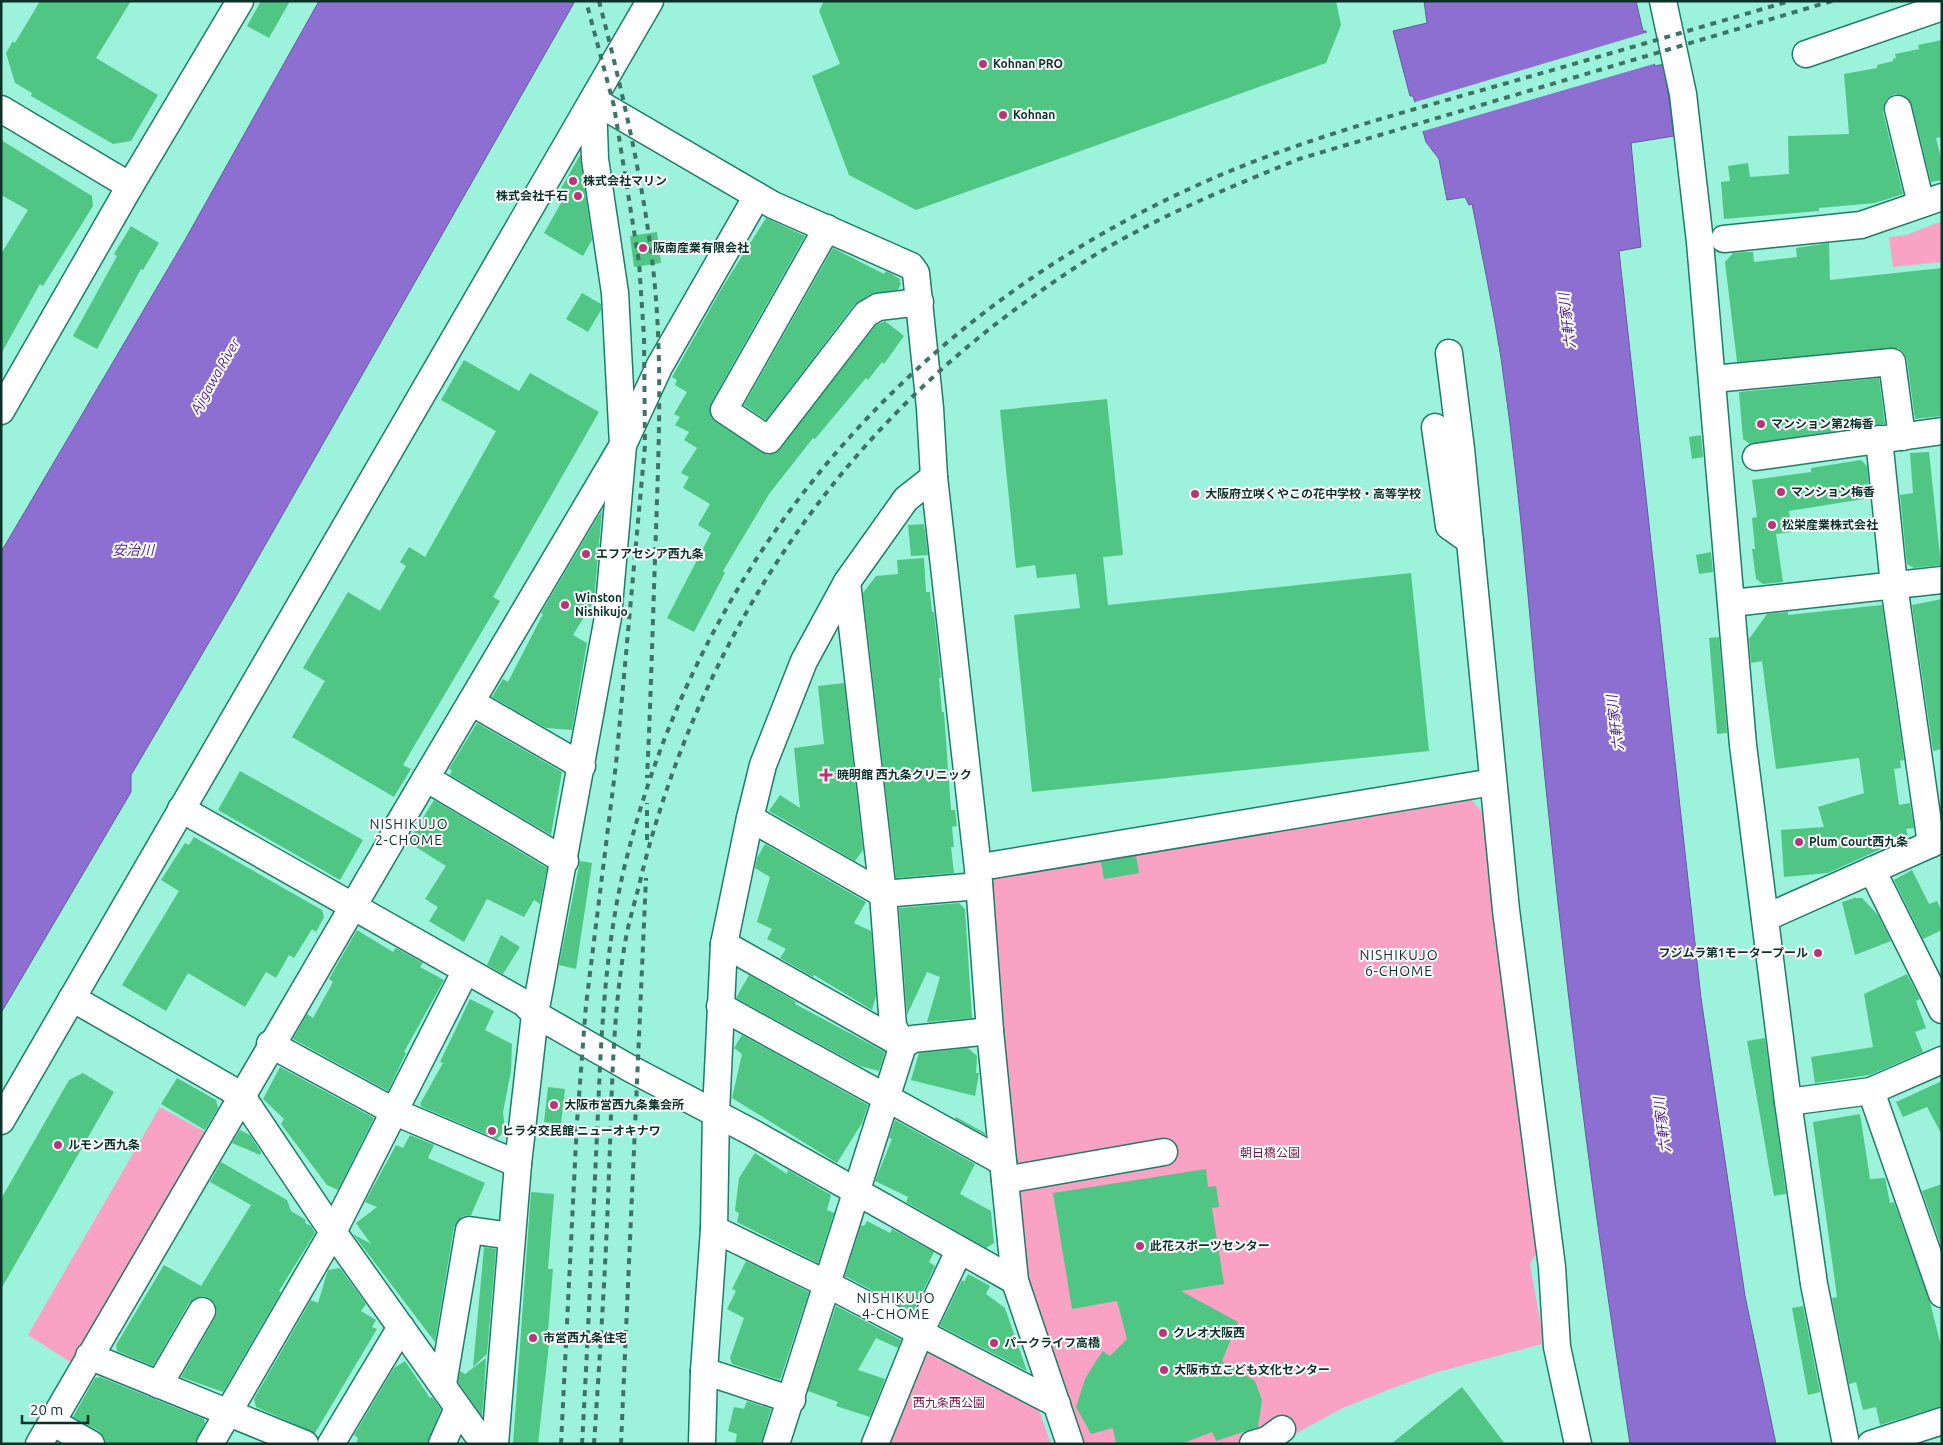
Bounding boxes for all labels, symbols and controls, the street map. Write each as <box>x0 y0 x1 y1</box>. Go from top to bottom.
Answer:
place label: Kohnan PRO <box>993 57 1063 70</box>
marker: Kohnan PRO <box>977 58 989 70</box>
place label: Kohnan <box>1013 108 1055 121</box>
marker: Kohnan <box>997 109 1009 121</box>
place label: 株式会社マリン <box>583 174 667 187</box>
marker: 株式会社マリン <box>567 175 579 187</box>
place label: 株式会社千石 <box>496 189 568 202</box>
marker: 株式会社千石 <box>572 190 584 202</box>
place label: 阪南産業有限会社 <box>653 241 749 254</box>
marker: 阪南産業有限会社 <box>637 242 649 254</box>
water label: 六軒家川 <box>1555 290 1578 350</box>
water label: Ajigawa River <box>187 335 243 417</box>
place label: マンション第2梅香 <box>1771 417 1874 430</box>
marker: マンション第2梅香 <box>1755 418 1767 430</box>
place label: マンション梅香 <box>1791 485 1875 498</box>
marker: マンション梅香 <box>1775 486 1787 498</box>
place label: 大阪府立咲くやこの花中学校・高等学校 <box>1205 487 1421 500</box>
marker: 大阪府立咲くやこの花中学校・高等学校 <box>1189 488 1201 500</box>
place label: 松栄産業株式会社 <box>1782 518 1878 531</box>
marker: 松栄産業株式会社 <box>1766 519 1778 531</box>
water label: 安治川 <box>112 542 156 558</box>
place label: エフアセシア西九条 <box>596 547 704 560</box>
marker: エフアセシア西九条 <box>580 548 592 560</box>
place label: Winston Nishikujo <box>575 591 628 618</box>
marker: Winston Nishikujo <box>559 599 571 611</box>
water label: 六軒家川 <box>1603 692 1626 752</box>
marker: 暁明館 西九条クリニック <box>819 768 833 782</box>
place label: 暁明館 西九条クリニック <box>837 768 972 781</box>
district label: NISHIKUJO 2-CHOME <box>369 816 449 848</box>
place label: Plum Court西九条 <box>1809 835 1908 848</box>
marker: Plum Court西九条 <box>1793 836 1805 848</box>
place label: フジムラ第1モータープール <box>1659 946 1808 959</box>
district label: NISHIKUJO 6-CHOME <box>1359 947 1439 979</box>
marker: フジムラ第1モータープール <box>1812 947 1824 959</box>
water label: 六軒家川 <box>1650 1094 1673 1154</box>
place label: 大阪市営西九条集会所 <box>564 1098 684 1111</box>
marker: 大阪市営西九条集会所 <box>548 1099 560 1111</box>
place label: ヒラタ交民館 ニューオキナワ <box>502 1124 661 1137</box>
marker: ヒラタ交民館 ニューオキナワ <box>486 1125 498 1137</box>
place label: ルモン西九条 <box>68 1138 140 1151</box>
marker: ルモン西九条 <box>52 1139 64 1151</box>
park label: 朝日橋公園 <box>1240 1146 1300 1159</box>
place label: 此花スポーツセンター <box>1150 1239 1270 1252</box>
marker: 此花スポーツセンター <box>1134 1240 1146 1252</box>
district label: NISHIKUJO 4-CHOME <box>856 1290 936 1322</box>
place label: クレオ大阪西 <box>1173 1326 1245 1339</box>
marker: クレオ大阪西 <box>1157 1327 1169 1339</box>
place label: 市営西九条住宅 <box>543 1331 627 1344</box>
marker: 市営西九条住宅 <box>527 1332 539 1344</box>
place label: パークライフ高橋 <box>1004 1336 1101 1349</box>
marker: パークライフ高橋 <box>988 1337 1000 1349</box>
place label: 大阪市立こども文化センター <box>1174 1363 1330 1376</box>
marker: 大阪市立こども文化センター <box>1158 1364 1170 1376</box>
scale bar <box>22 1392 89 1424</box>
park label: 西九条西公園 <box>913 1396 985 1409</box>
text: 20 m <box>30 1401 63 1418</box>

